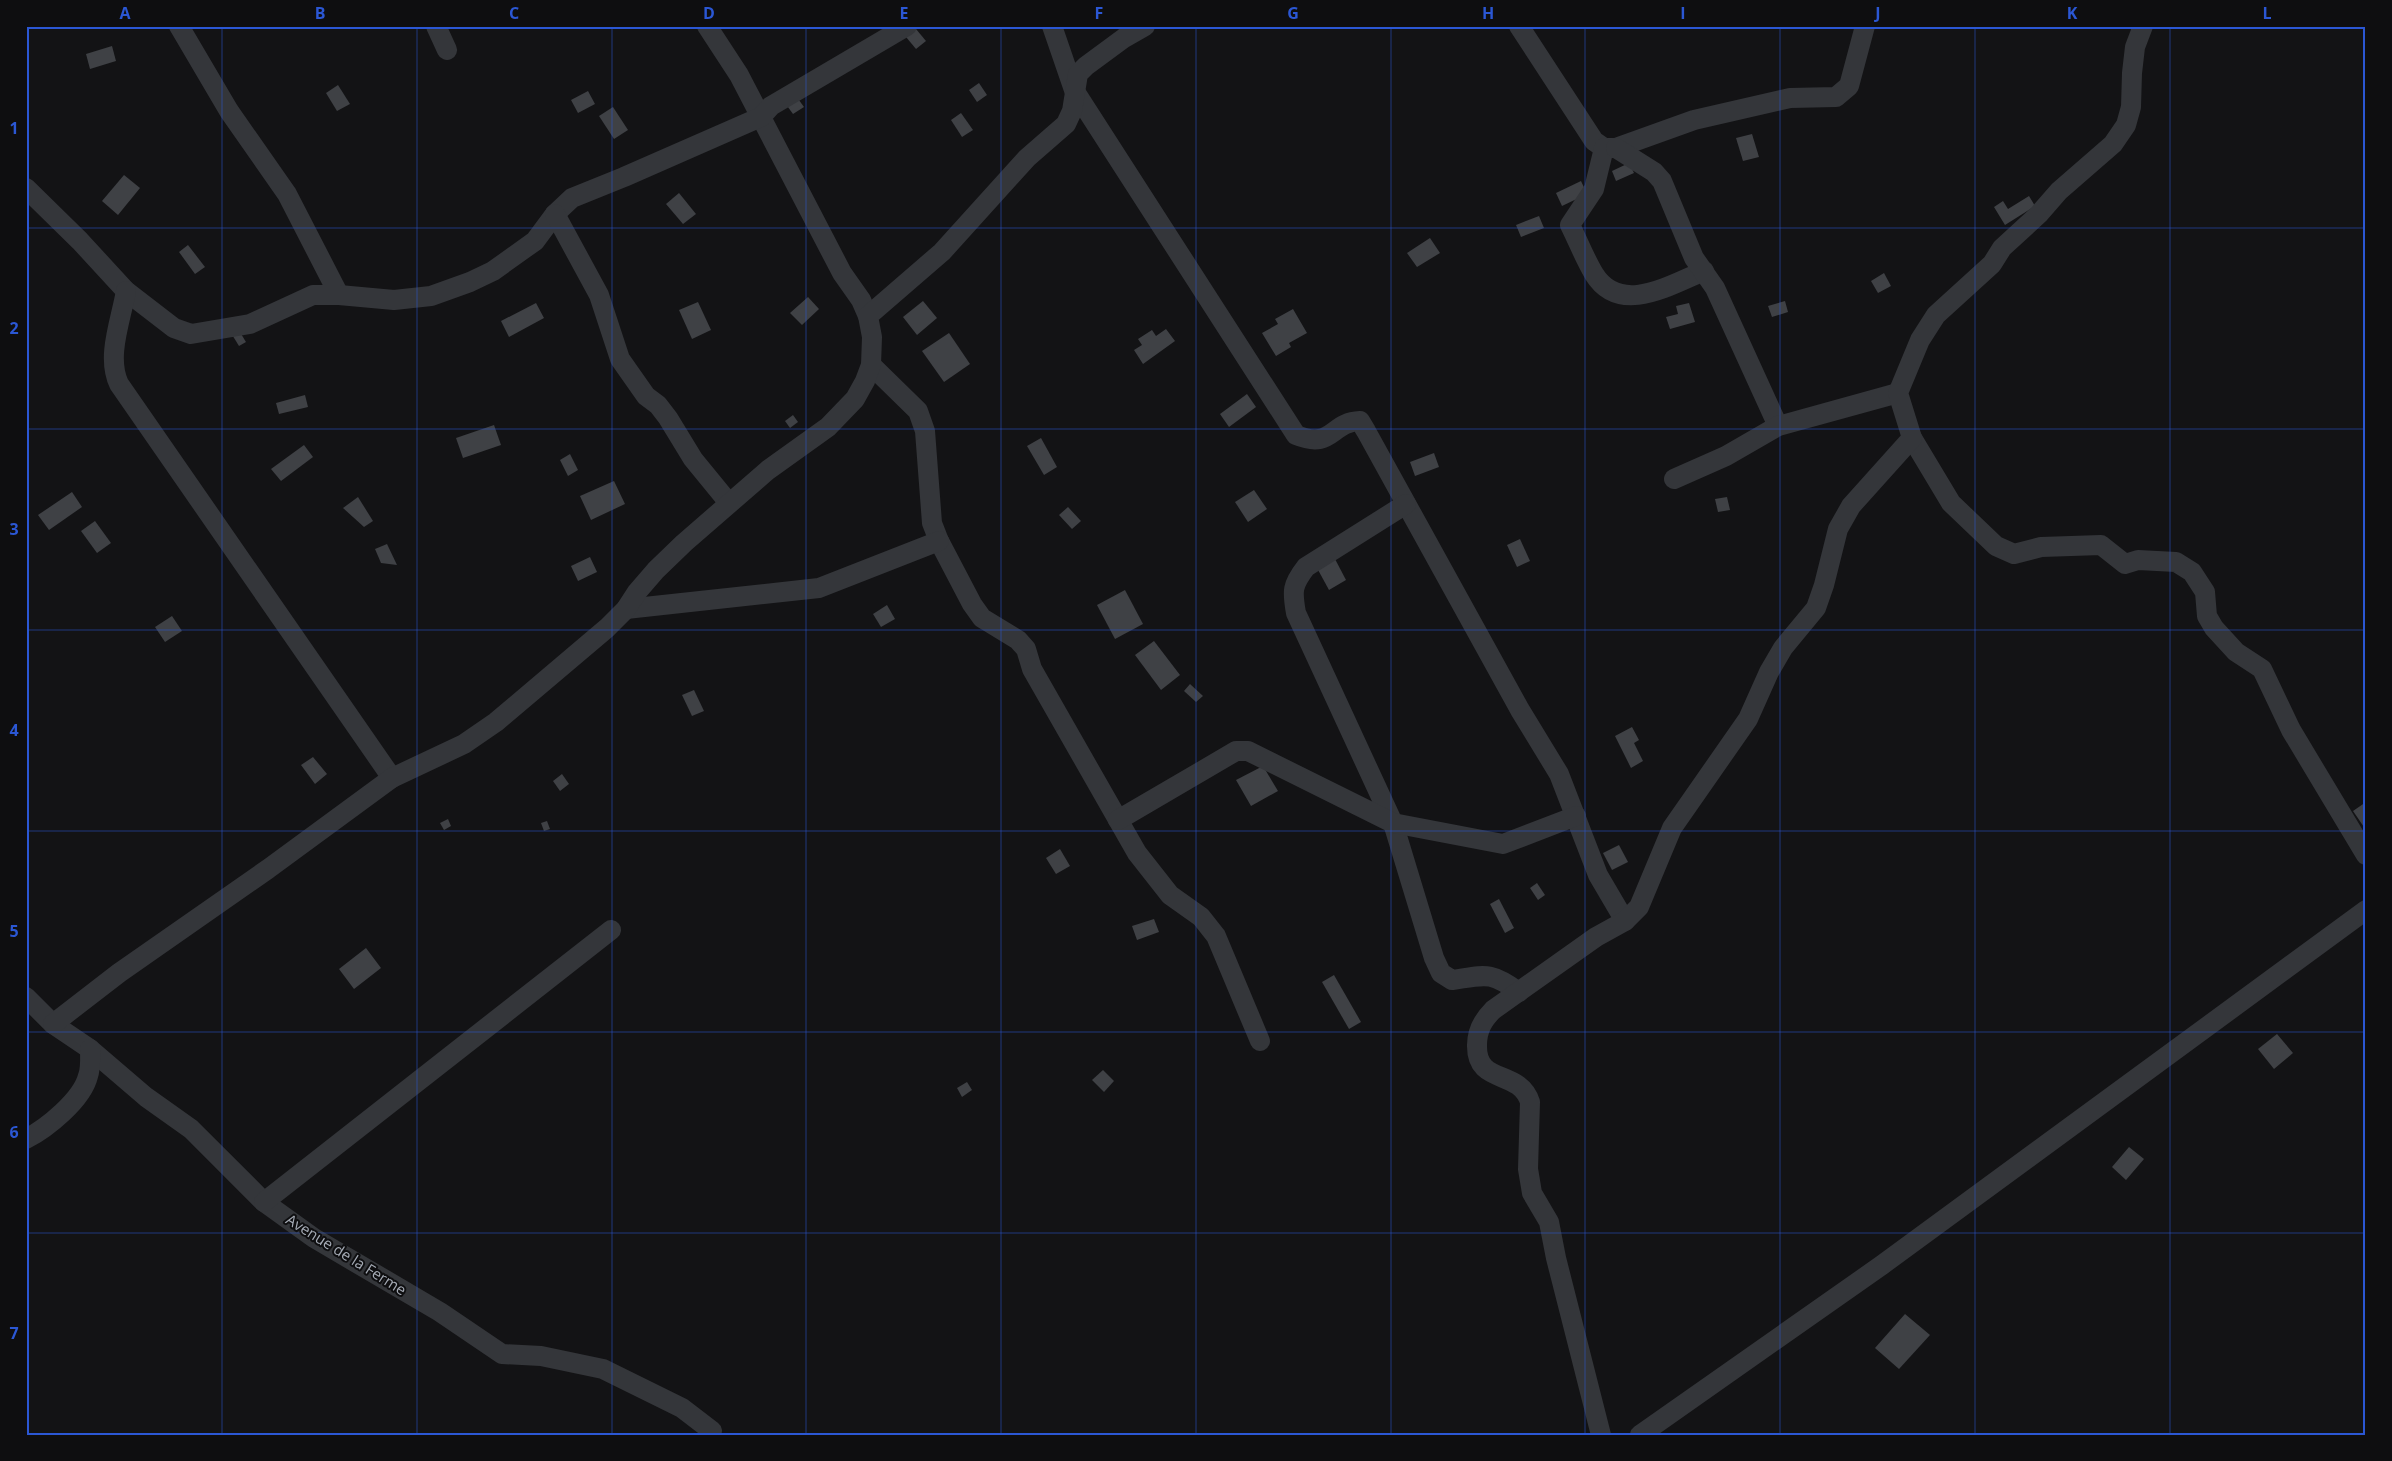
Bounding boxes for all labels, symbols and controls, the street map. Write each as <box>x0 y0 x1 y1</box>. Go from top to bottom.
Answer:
text: A <box>119 2 131 24</box>
text: B <box>315 2 325 24</box>
text: C <box>509 2 519 24</box>
text: D <box>703 2 715 24</box>
text: E <box>900 2 909 24</box>
text: F <box>1095 2 1103 24</box>
text: G <box>1287 2 1299 24</box>
text: H <box>1482 2 1494 24</box>
text: I <box>1680 2 1686 24</box>
text: J <box>1873 2 1881 24</box>
text: K <box>2067 2 2078 24</box>
text: L <box>2262 2 2272 24</box>
text: 1 <box>9 117 19 139</box>
text: 2 <box>9 317 19 339</box>
text: 3 <box>9 518 19 540</box>
text: 4 <box>9 719 19 741</box>
text: 5 <box>9 920 19 942</box>
text: 6 <box>9 1121 19 1143</box>
street label: Avenue de la Ferme <box>283 1209 410 1299</box>
text: 7 <box>9 1322 19 1344</box>

